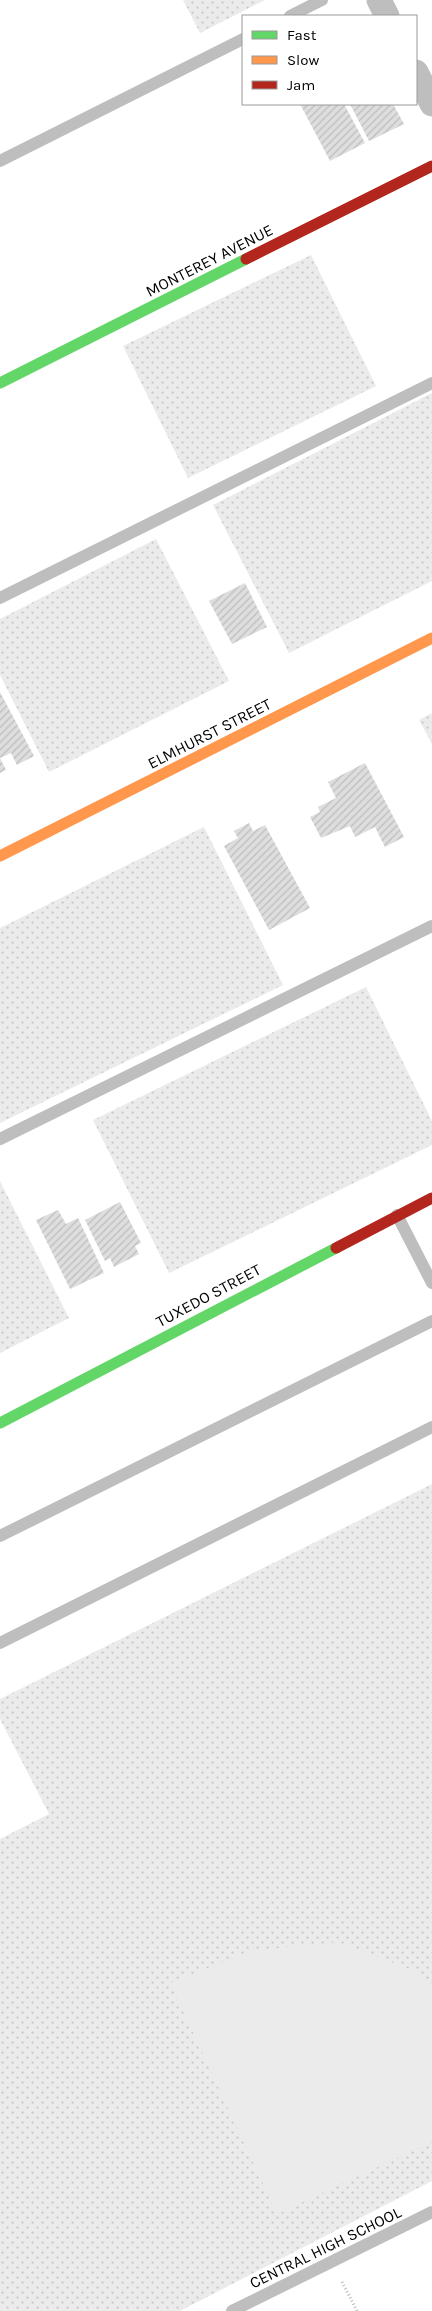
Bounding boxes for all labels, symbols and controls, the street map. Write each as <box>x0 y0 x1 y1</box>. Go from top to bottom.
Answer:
legend <box>242 15 417 105</box>
text: Fast <box>287 26 317 44</box>
text: Slow <box>287 51 319 69</box>
text: Jam <box>287 76 315 94</box>
street label: MONTEREY AVENUE <box>142 220 276 301</box>
street label: ELMHURST STREET <box>144 694 274 773</box>
street label: TUXEDO STREET <box>153 1260 264 1331</box>
street label: CENTRAL HIGH SCHOOL <box>246 2202 405 2292</box>

